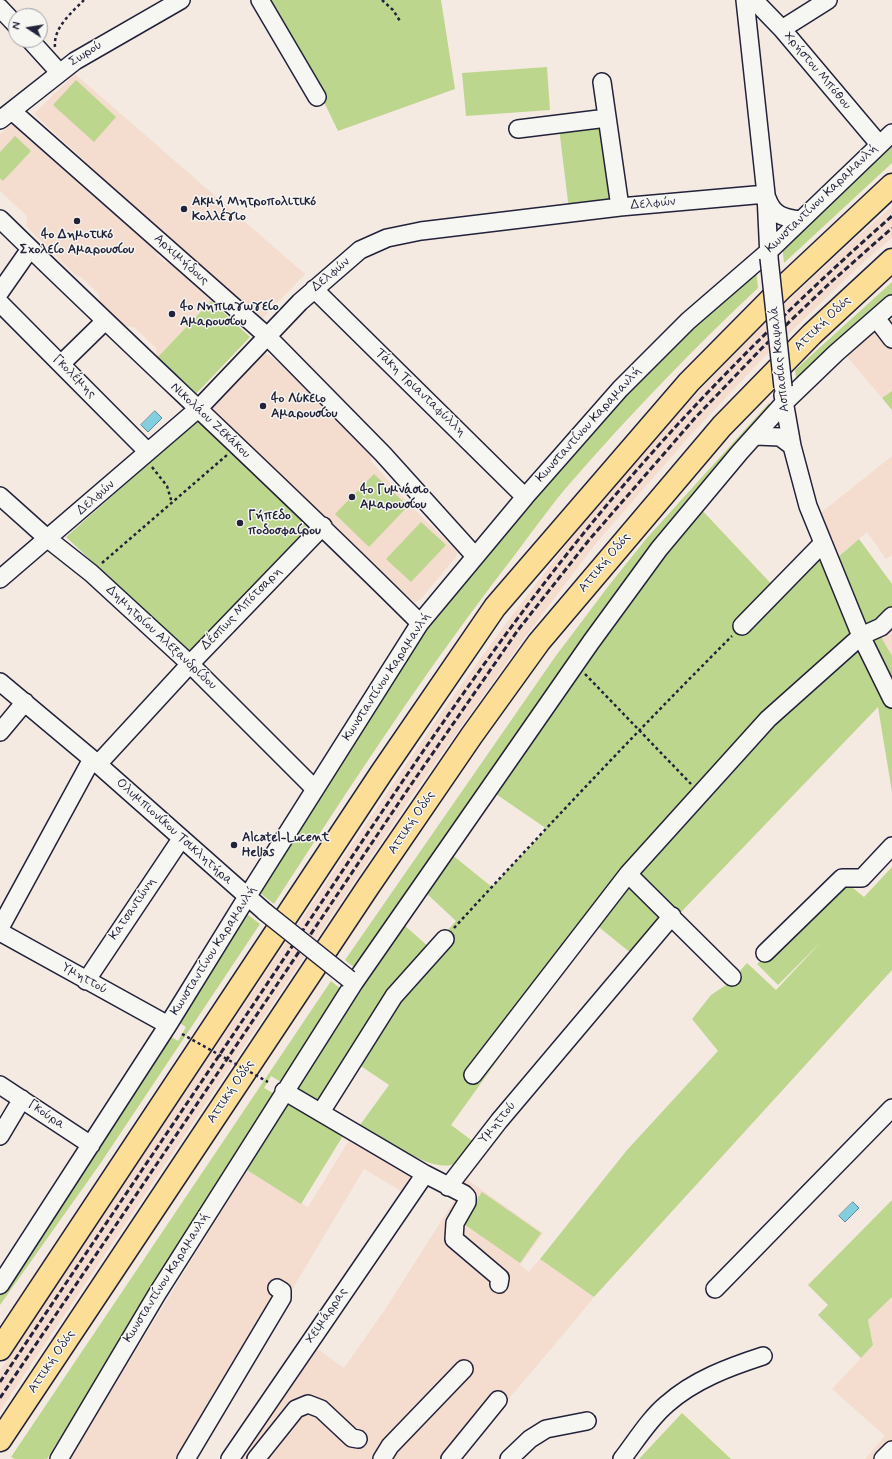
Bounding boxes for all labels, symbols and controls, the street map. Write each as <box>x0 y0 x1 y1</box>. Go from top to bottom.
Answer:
north arrow <box>8 8 48 48</box>
text: N <box>10 21 25 31</box>
street label: Χρήστου Μπόθου <box>780 29 854 113</box>
street label: Σωρού <box>67 38 105 70</box>
street label: Κωνσταντίνου Καραμανλή <box>763 141 881 257</box>
place label: Ακμή Μητροπολιτικό Κολλέγιο <box>192 194 316 225</box>
street label: Δελφών <box>630 194 676 214</box>
marker: Ακμή Μητροπολιτικό Κολλέγιο <box>179 204 189 214</box>
marker: 4ο Δημοτικό Σχολείο Αμαρουσίου <box>72 216 82 226</box>
place label: 4ο Δημοτικό Σχολείο Αμαρουσίου <box>20 227 134 258</box>
street label: Αρχιμήδους <box>150 231 212 289</box>
street label: Δελφών <box>309 255 353 295</box>
street label: Αττική Οδός <box>791 293 855 355</box>
place label: 4ο Νηπιαγωγείο Αμαρουσίου <box>180 299 279 330</box>
street label: Ασπασίας Καψαλά <box>767 305 793 413</box>
marker: 4ο Νηπιαγωγείο Αμαρουσίου <box>167 309 177 319</box>
street label: Τάκη Τριανταφύλλη <box>371 346 469 440</box>
street label: Γκολέμης <box>49 352 99 402</box>
street label: Κωνσταντίνου Καραμανλή <box>533 364 645 486</box>
street label: Νικολάου Ζεκάκου <box>167 380 253 462</box>
place label: 4ο Λύκειο Αμαρουσίου <box>271 391 337 422</box>
marker: 4ο Λύκειο Αμαρουσίου <box>258 401 268 411</box>
street label: Δελφών <box>74 477 118 519</box>
place label: 4ο Γυμνάσιο Αμαρουσίου <box>360 482 429 513</box>
marker: 4ο Γυμνάσιο Αμαρουσίου <box>347 492 357 502</box>
place label: Γήπεδο ποδοσφαίρου <box>248 508 321 539</box>
marker: Γήπεδο ποδοσφαίρου <box>235 518 245 528</box>
street label: Αττική Οδός <box>576 530 634 596</box>
street label: Δέσπως Μπότσαρη <box>198 564 286 654</box>
street label: Δημητρίου Αλεξανδρίδου <box>102 582 220 694</box>
street label: Κωνσταντίνου Καραμανλή <box>340 610 434 744</box>
street label: Ολυμπιονίκου Τσικλητήρα <box>112 775 236 889</box>
street label: Αττική Οδός <box>385 788 439 858</box>
place label: Alcatel-Lucent Hellas <box>242 830 329 861</box>
marker: Alcatel-Lucent Hellas <box>229 840 239 850</box>
street label: Κατσαντώνη <box>106 875 160 943</box>
street label: Κωνσταντίνου Καραμανλή <box>168 883 260 1019</box>
street label: Υμηττού <box>58 960 110 998</box>
street label: Αττική Οδός <box>204 1057 258 1127</box>
street label: Γκούρα <box>25 1097 67 1133</box>
street label: Υμηττού <box>476 1099 520 1147</box>
street label: Κωνσταντίνου Καραμανλή <box>121 1210 213 1346</box>
street label: Χειμάρρας <box>303 1285 351 1347</box>
street label: Αττική Οδός <box>25 1327 79 1397</box>

